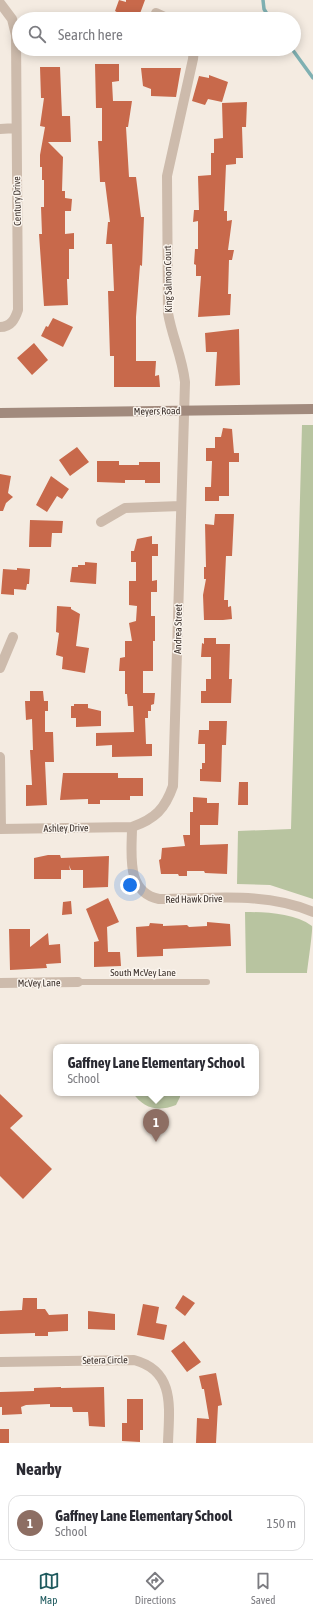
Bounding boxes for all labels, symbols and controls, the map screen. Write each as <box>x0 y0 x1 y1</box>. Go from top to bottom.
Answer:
search box <box>12 12 301 56</box>
icon: search <box>26 23 48 45</box>
text: Search here <box>58 26 123 43</box>
street label: Century Drive <box>11 176 23 226</box>
street label: King Salmon Court <box>162 245 174 313</box>
street label: Meyers Road <box>134 405 181 417</box>
street label: Andrea Street <box>172 604 184 654</box>
street label: Ashley Drive <box>43 822 89 834</box>
your location <box>120 875 140 895</box>
street label: Red Hawk Drive <box>165 893 223 905</box>
street label: South McVey Lane <box>110 967 176 978</box>
street label: McVey Lane <box>17 977 61 989</box>
popup <box>53 1044 259 1096</box>
text: Gaffney Lane Elementary School <box>67 1054 245 1071</box>
text: School <box>67 1071 100 1086</box>
pin: 1 <box>143 1109 169 1142</box>
street label: Setera Circle <box>82 1354 128 1366</box>
text: Nearby <box>16 1459 62 1479</box>
text: Gaffney Lane Elementary School <box>55 1507 232 1524</box>
text: 1 <box>27 1516 33 1531</box>
text: 150 m <box>267 1516 296 1531</box>
text: School <box>55 1524 87 1539</box>
tab: Map <box>38 1570 60 1606</box>
tab: Directions <box>135 1570 176 1606</box>
tab: Saved <box>251 1570 275 1606</box>

